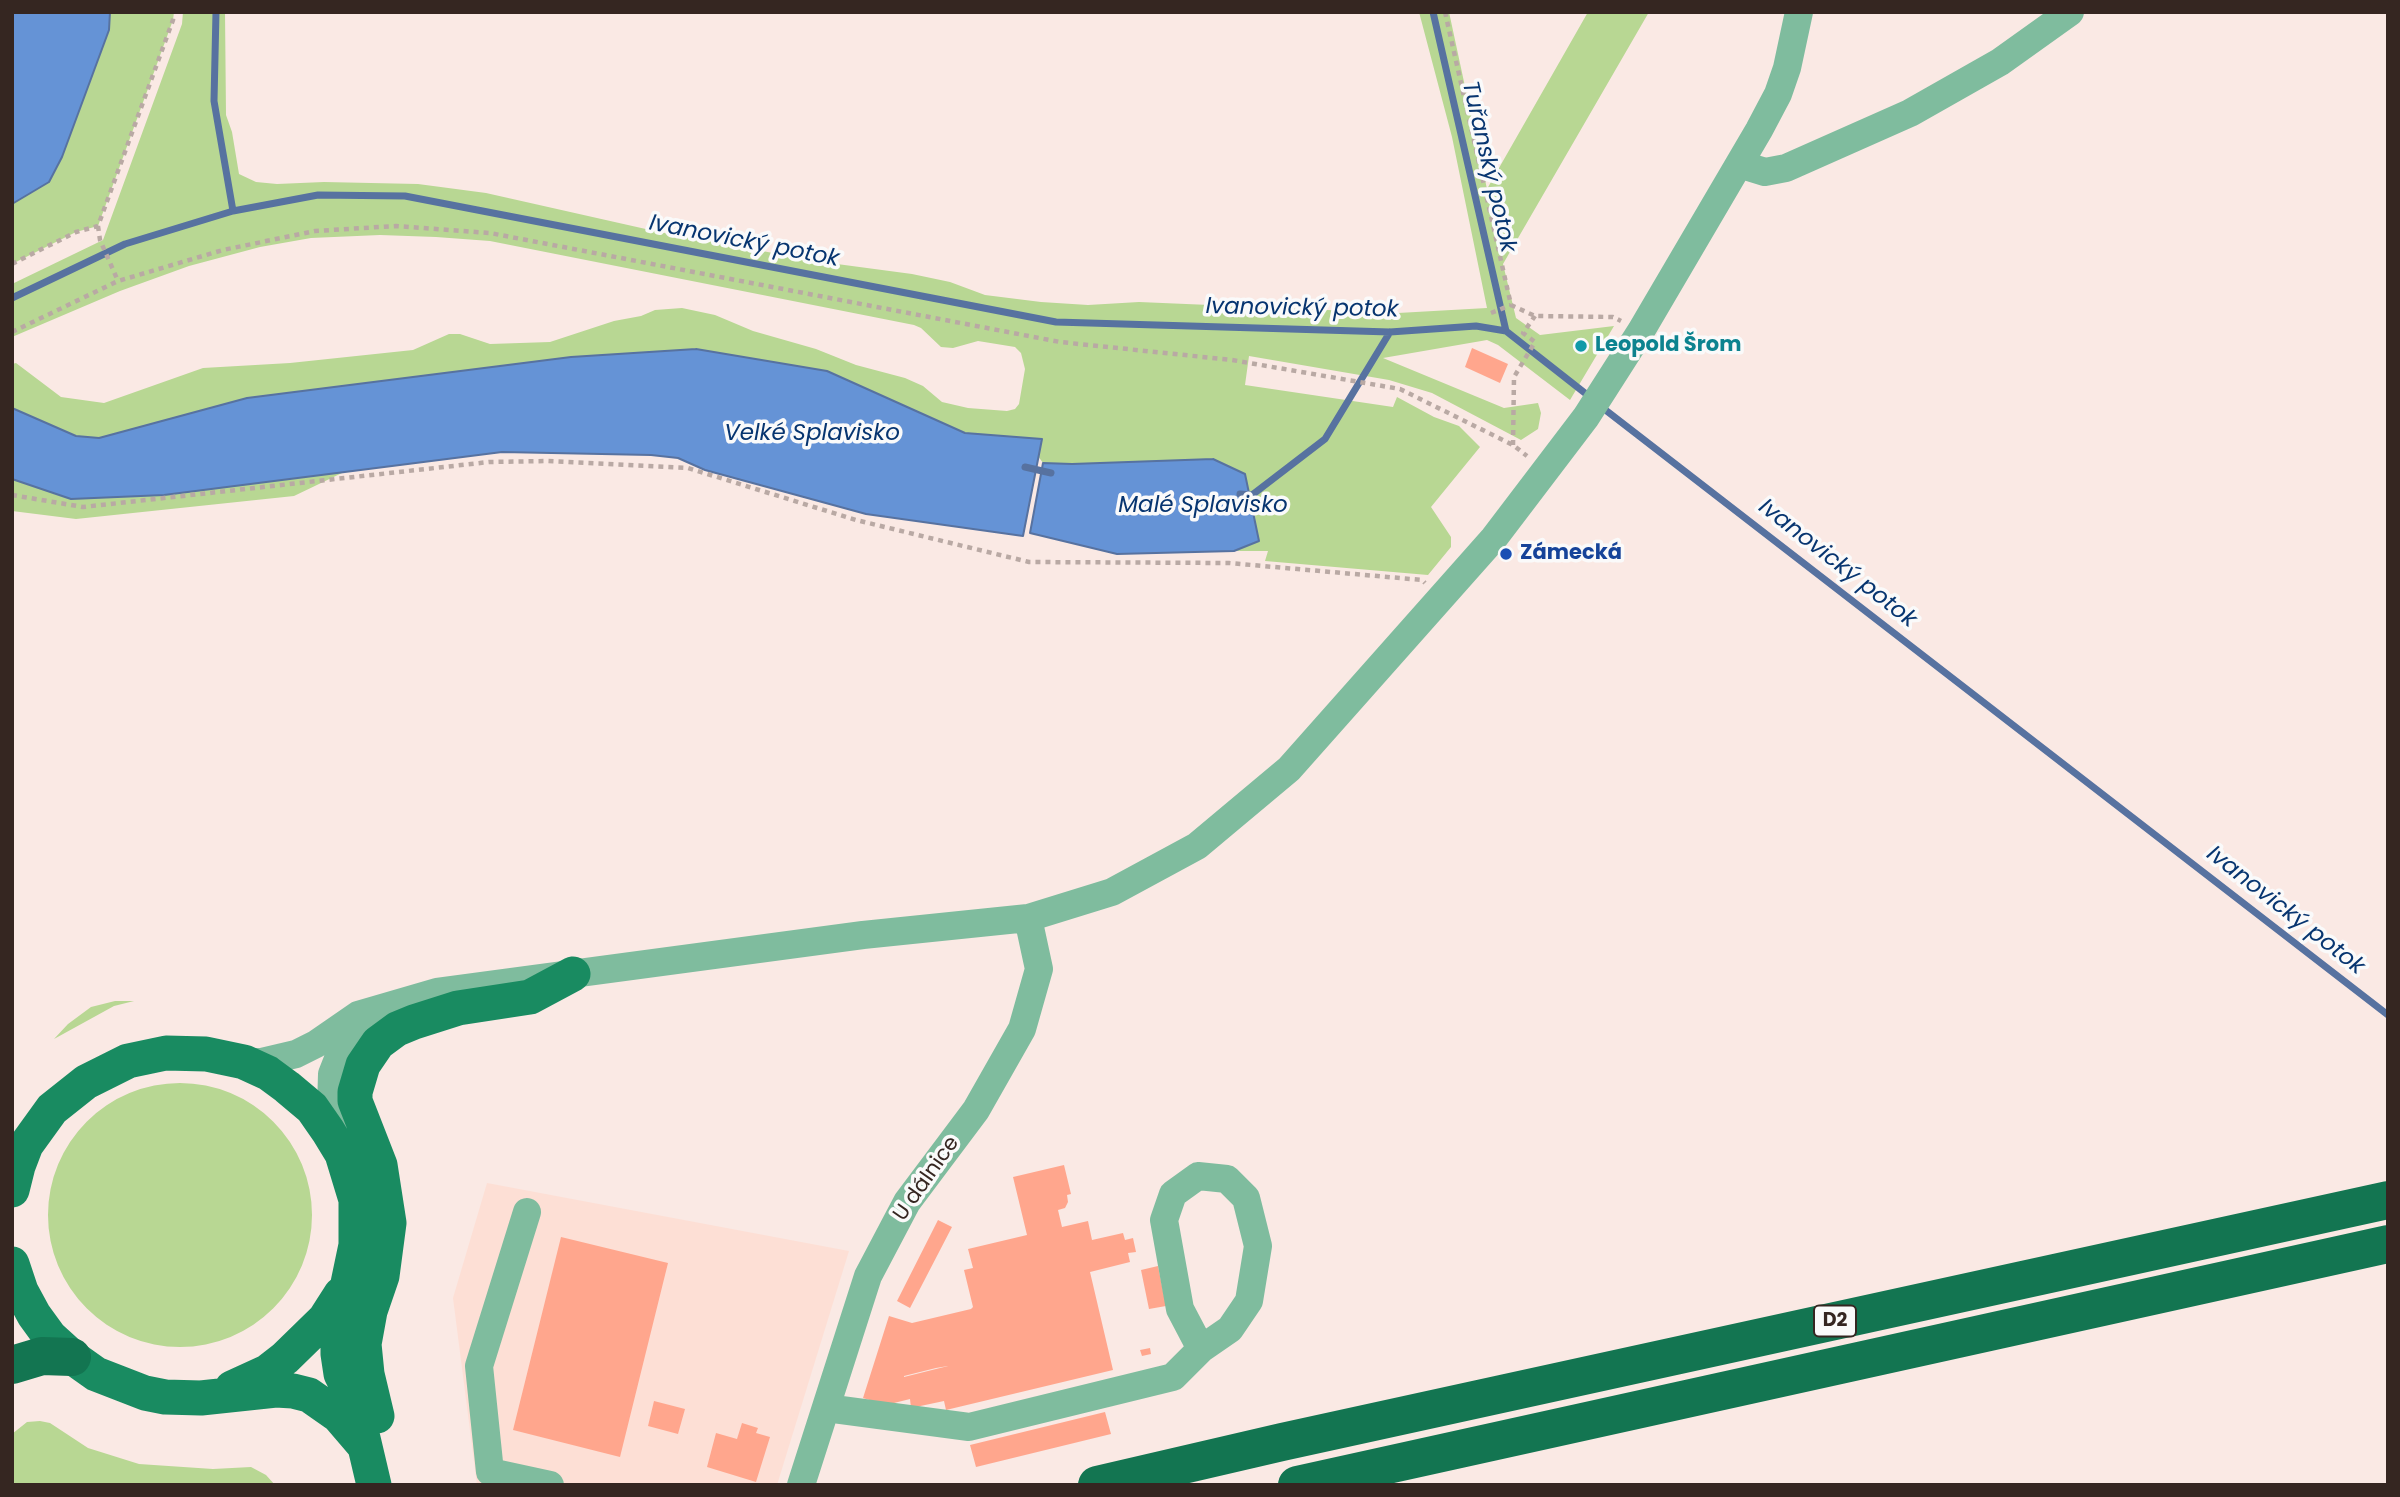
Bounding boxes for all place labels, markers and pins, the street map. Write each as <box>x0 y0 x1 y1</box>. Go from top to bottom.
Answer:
place label: Leopold Šrom <box>1595 333 1741 359</box>
marker: Leopold Šrom <box>1573 338 1589 354</box>
place label: Zámecká <box>1520 541 1622 567</box>
marker: Zámecká <box>1498 546 1514 562</box>

